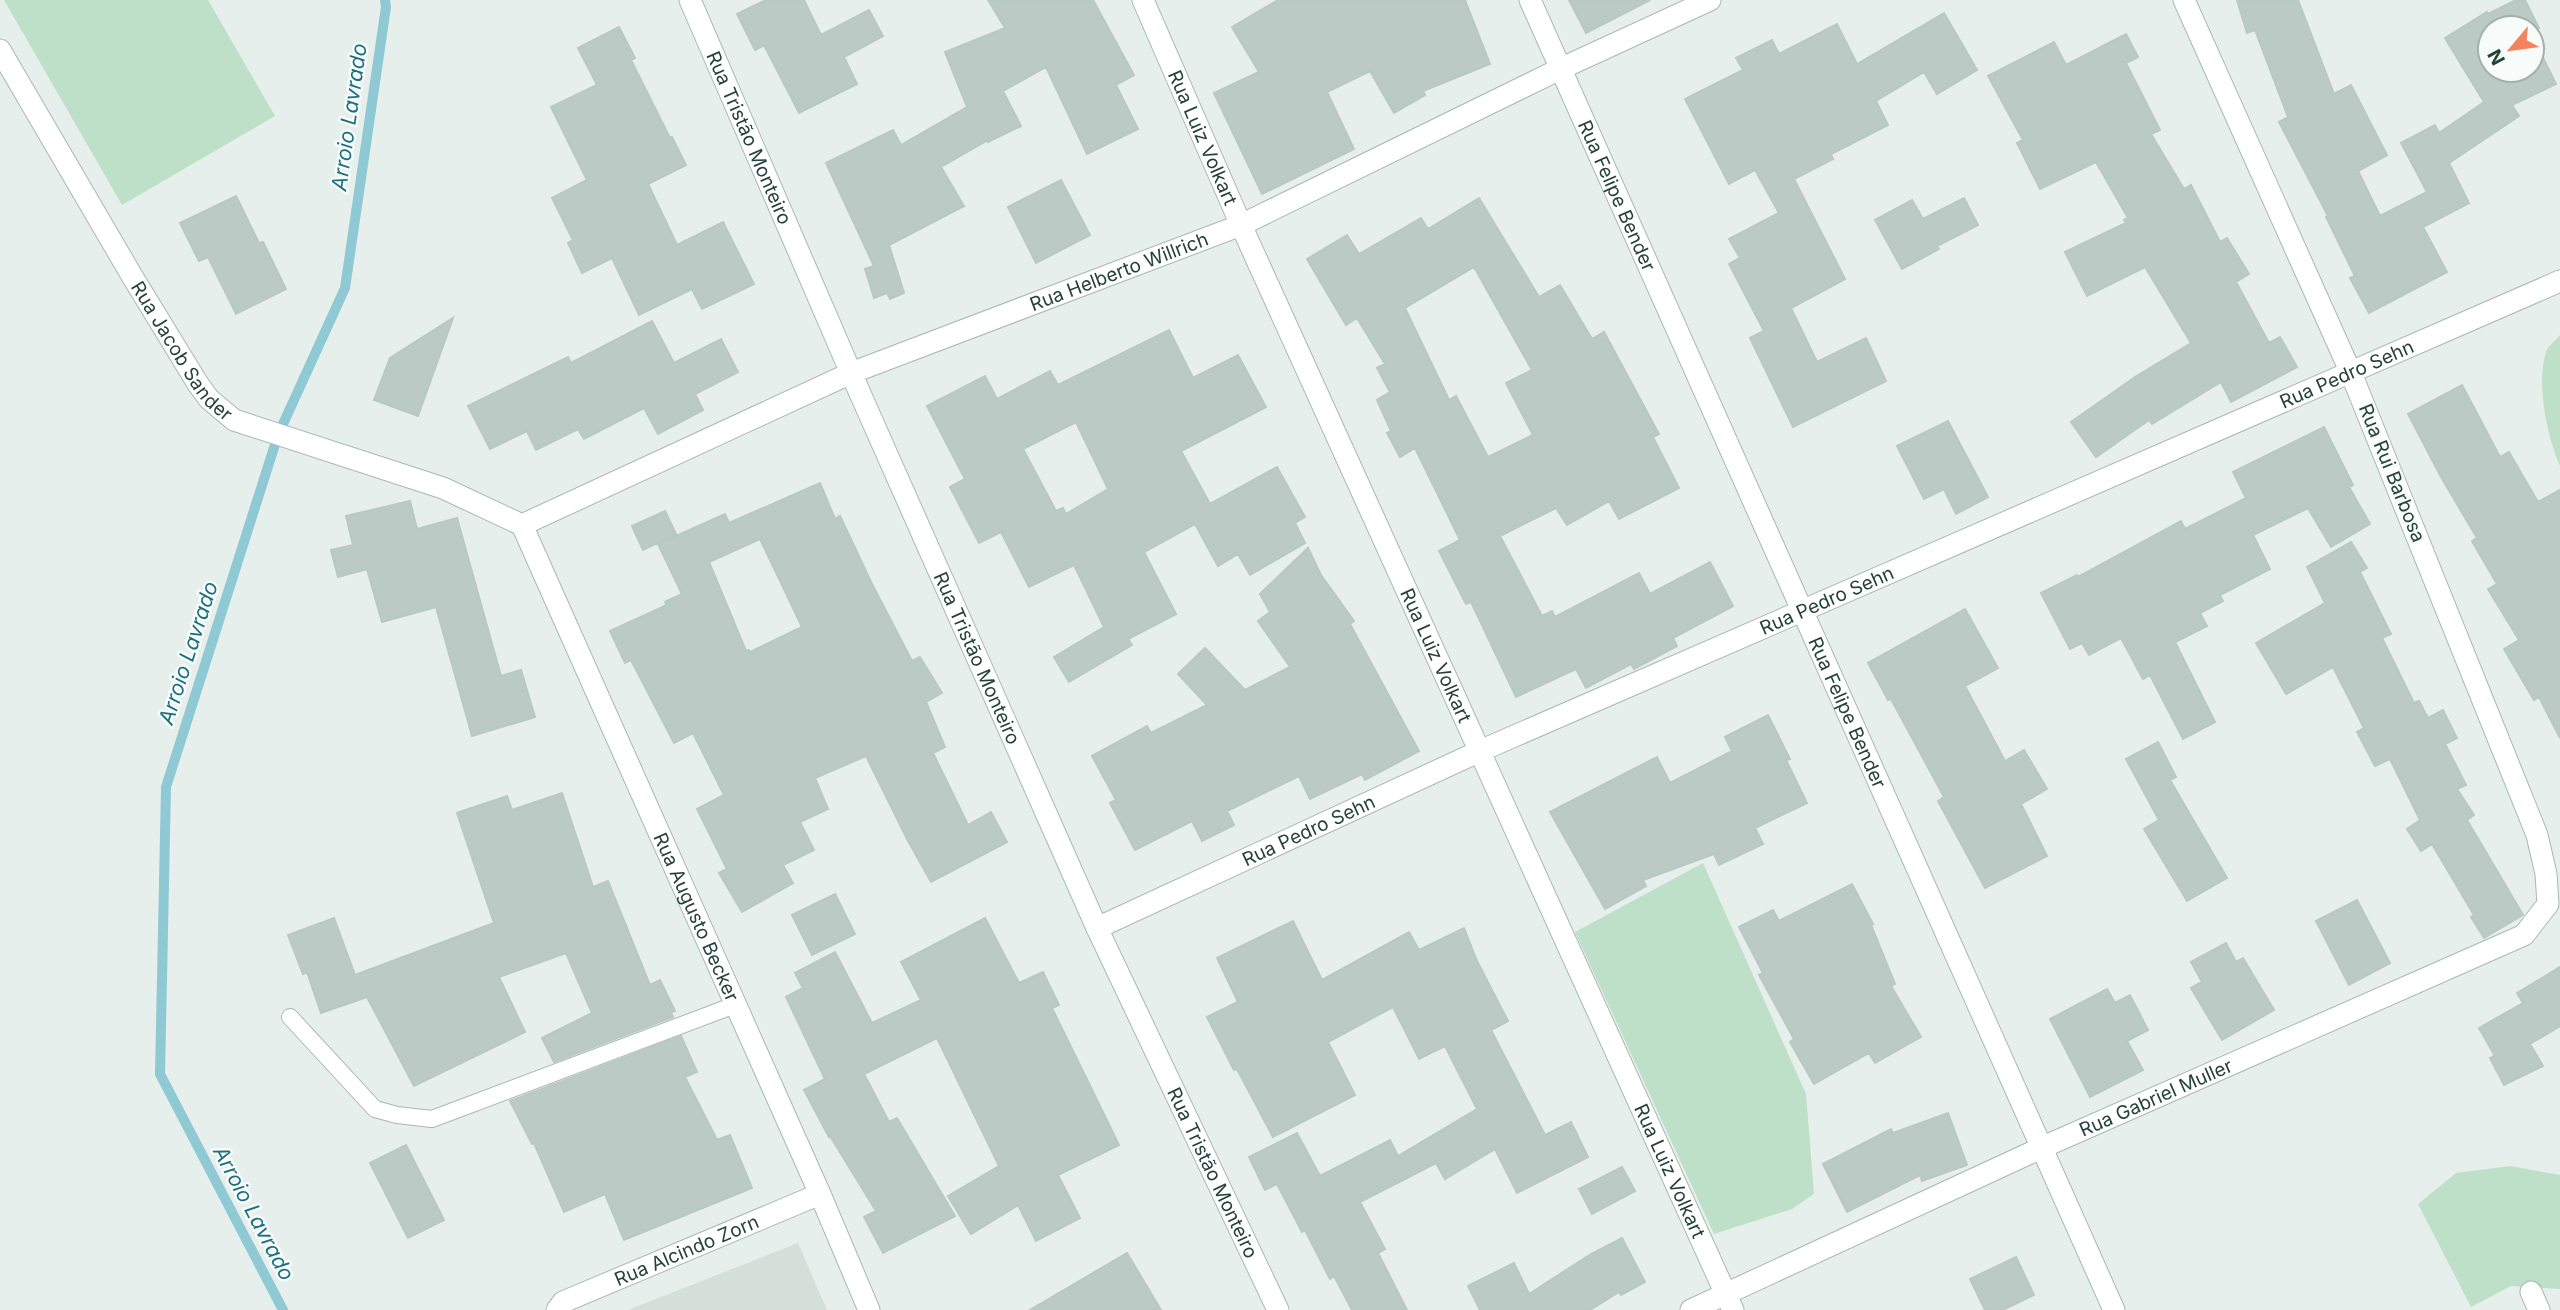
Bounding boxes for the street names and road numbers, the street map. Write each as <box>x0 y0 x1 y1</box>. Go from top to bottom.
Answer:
street label: Rua Tristão Monteiro <box>702 48 797 228</box>
street label: Rua Luiz Volkart <box>1163 67 1242 209</box>
street label: Rua Felipe Bender <box>1573 116 1661 275</box>
street label: Rua Helberto Willrich <box>1027 227 1211 316</box>
street label: Rua Jacob Sander <box>126 277 237 425</box>
street label: Rua Pedro Sehn <box>2276 335 2417 413</box>
street label: Rua Rui Barbosa <box>2354 400 2430 546</box>
street label: Rua Pedro Sehn <box>1756 561 1897 639</box>
street label: Rua Tristão Monteiro <box>929 568 1026 748</box>
street label: Rua Luiz Volkart <box>1396 585 1477 726</box>
street label: Rua Felipe Bender <box>1804 633 1891 792</box>
street label: Rua Pedro Sehn <box>1238 790 1379 871</box>
street label: Rua Augusto Becker <box>649 829 744 1005</box>
street label: Rua Gabriel Muller <box>2076 1054 2236 1141</box>
street label: Rua Tristão Monteiro <box>1163 1083 1263 1262</box>
street label: Rua Luiz Volkart <box>1630 1100 1710 1242</box>
street label: Rua Alcindo Zorn <box>611 1210 762 1291</box>

